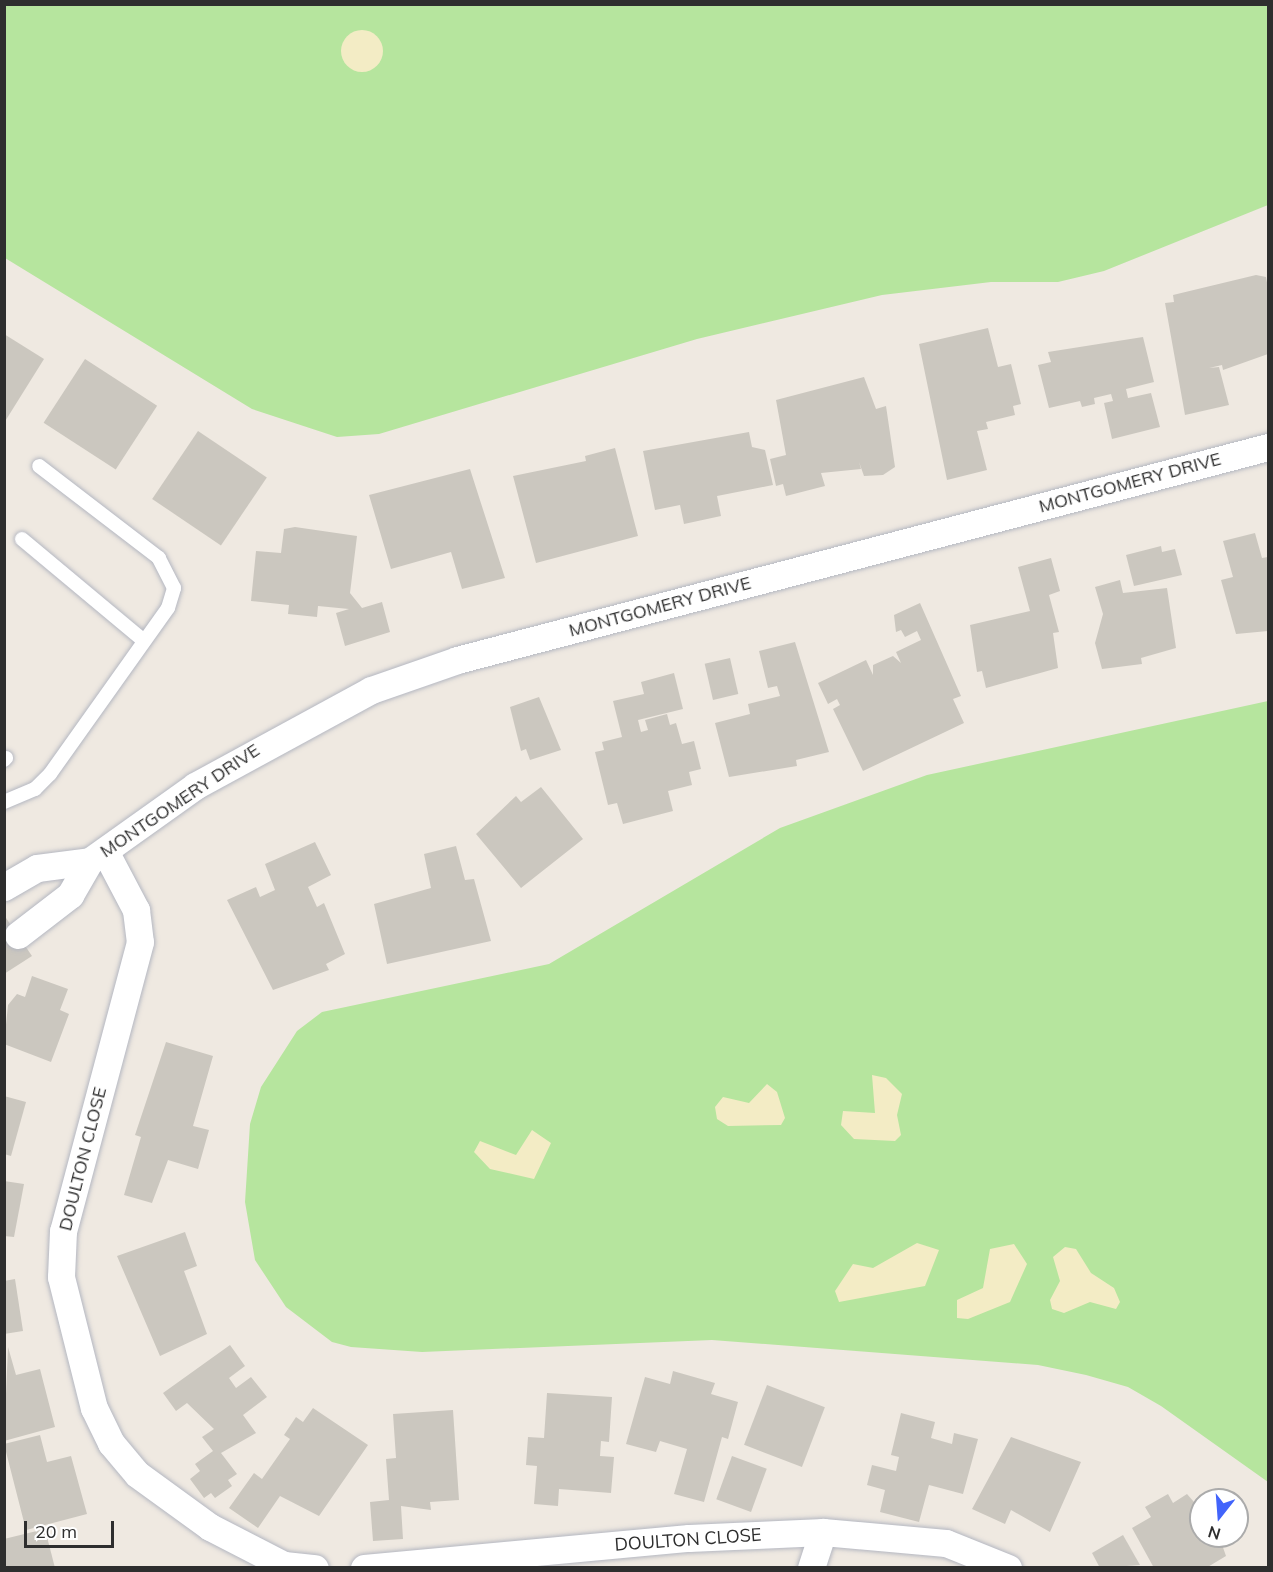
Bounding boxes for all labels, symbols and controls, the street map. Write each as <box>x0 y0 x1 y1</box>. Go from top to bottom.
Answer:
street label: MONTGOMERY DRIVE <box>1037 448 1223 518</box>
street label: MONTGOMERY DRIVE <box>567 572 753 642</box>
street label: MONTGOMERY DRIVE <box>96 740 264 862</box>
street label: DOULTON CLOSE <box>55 1085 111 1233</box>
north arrow <box>1189 1488 1249 1548</box>
scale bar <box>27 1509 117 1547</box>
text: 20 m <box>35 1520 77 1543</box>
text: N <box>1206 1522 1223 1545</box>
street label: DOULTON CLOSE <box>614 1524 762 1556</box>

